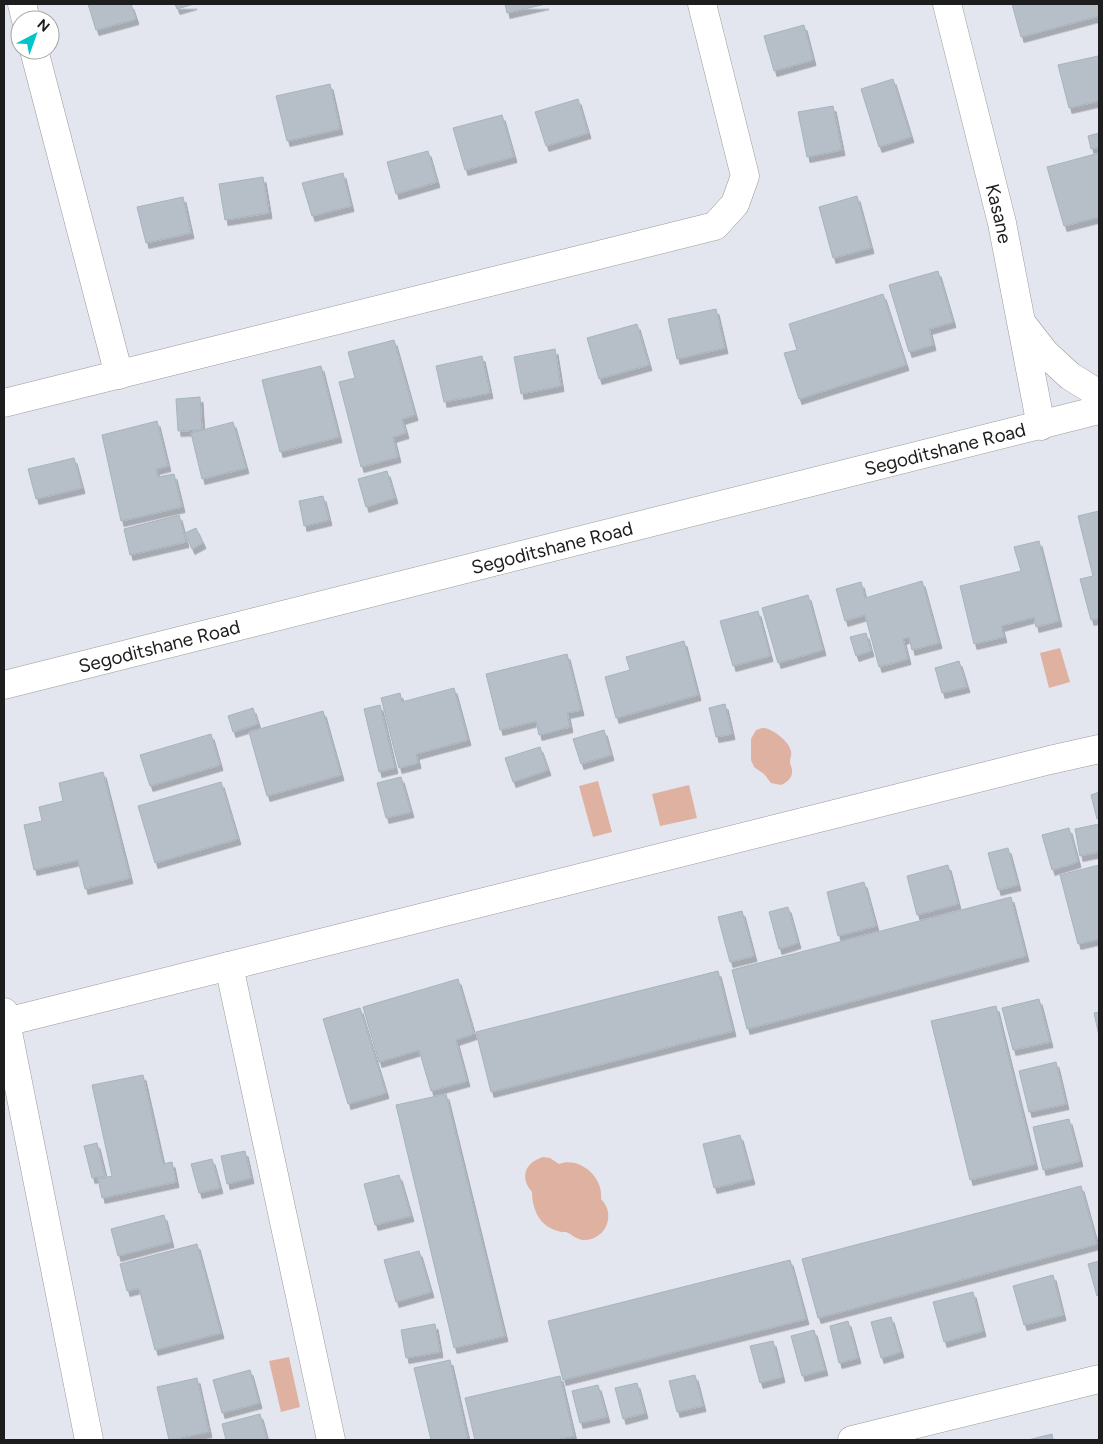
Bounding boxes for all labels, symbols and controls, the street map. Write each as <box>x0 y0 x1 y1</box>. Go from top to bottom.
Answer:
north arrow <box>10 10 60 60</box>
text: N <box>34 16 53 36</box>
street label: Kasane <box>981 181 1017 245</box>
street label: Segoditshane Road <box>862 418 1028 481</box>
street label: Segoditshane Road <box>469 517 635 579</box>
street label: Segoditshane Road <box>76 615 242 678</box>

